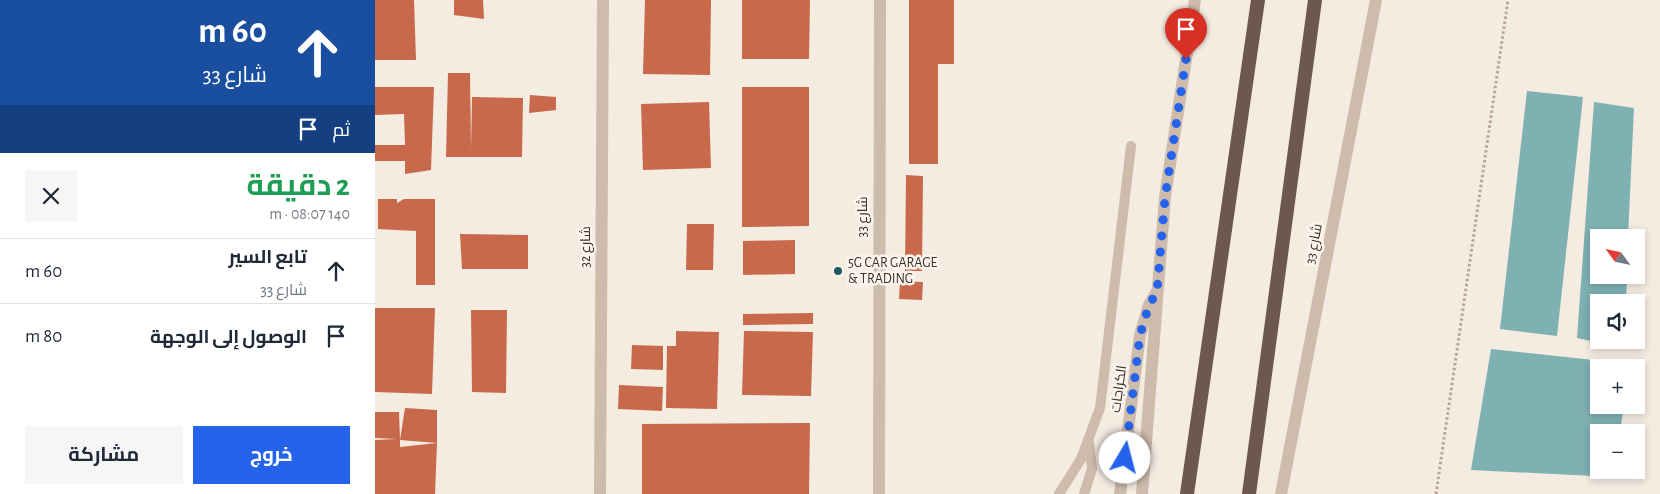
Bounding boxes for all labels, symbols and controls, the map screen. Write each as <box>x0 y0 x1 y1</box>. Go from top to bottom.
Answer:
pin <box>1165 8 1207 59</box>
text: 60 m <box>198 14 267 49</box>
icon: arrive <box>1172 15 1200 43</box>
icon: ahead <box>285 20 350 85</box>
text: شارع 33 <box>203 64 267 86</box>
icon: arrive <box>294 115 322 143</box>
text: ثم <box>332 121 350 140</box>
button: close <box>25 170 77 222</box>
text: 2 دقيقة <box>247 171 350 201</box>
street label: شارع 33 <box>856 197 871 237</box>
text: 140 m · 08:07 <box>269 206 350 222</box>
street label: شارع 33 <box>1303 223 1326 266</box>
street label: شارع 32 <box>579 226 594 268</box>
north arrow <box>1590 229 1645 284</box>
map controls <box>1590 229 1645 479</box>
text: تابع السير <box>229 248 307 267</box>
place label: 5G CAR GARAGE & TRADING <box>848 256 938 286</box>
icon: ahead <box>322 257 350 285</box>
text: 60 m <box>25 262 62 281</box>
marker: 5G CAR GARAGE & TRADING <box>832 265 844 277</box>
text: شارع 33 <box>260 282 307 298</box>
button: sound <box>1590 294 1645 349</box>
icon: arrive <box>322 322 350 350</box>
text: 80 m <box>25 327 62 346</box>
text: الوصول إلى الوجهة <box>150 328 307 347</box>
button: + <box>1590 359 1645 414</box>
street label: الكراجات <box>1109 364 1129 414</box>
button: − <box>1590 424 1645 479</box>
button: مشاركة <box>25 426 183 484</box>
button: خروج <box>193 426 350 484</box>
position arrow <box>1098 431 1150 483</box>

